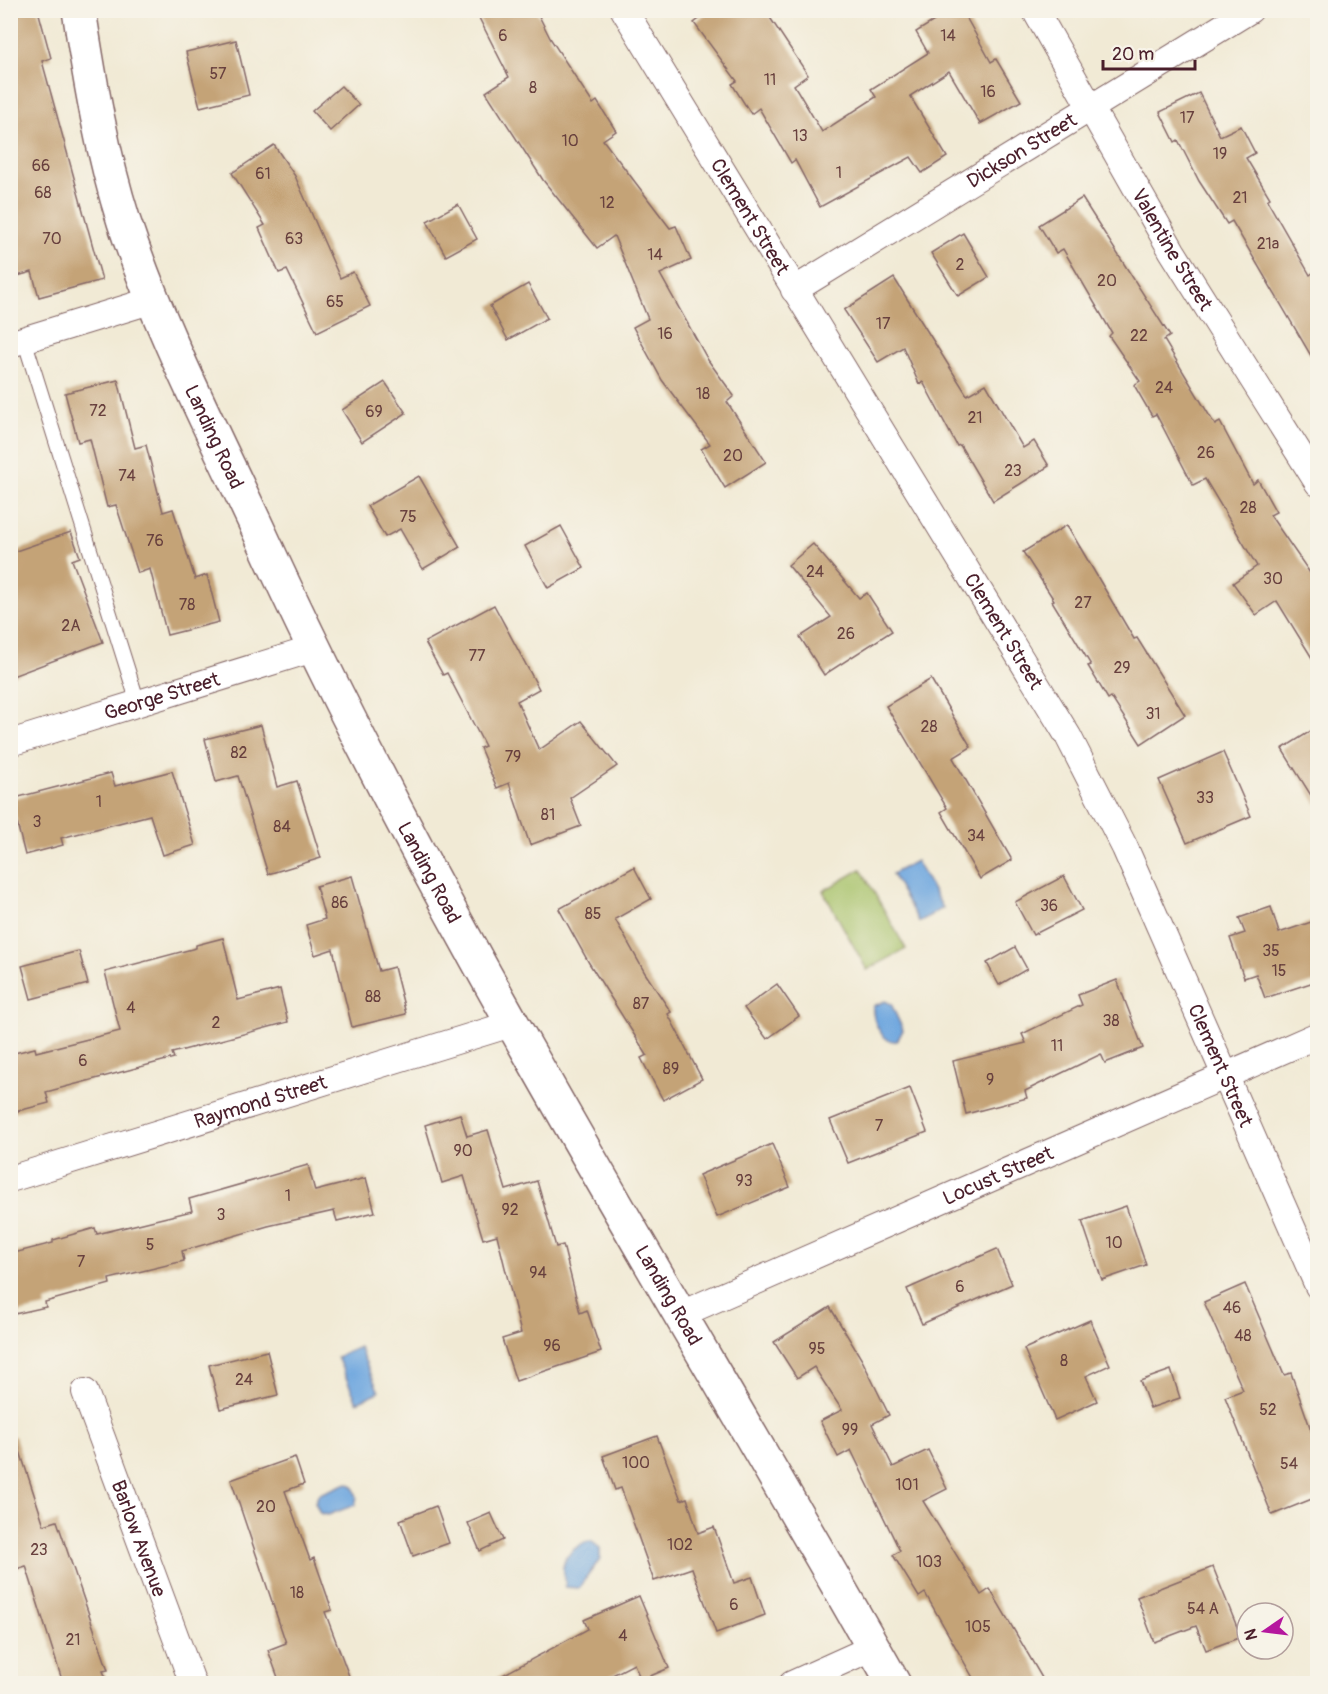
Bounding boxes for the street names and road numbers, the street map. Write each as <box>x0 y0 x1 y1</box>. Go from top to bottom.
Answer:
street label: Dickson Street <box>962 107 1082 193</box>
street label: Clement Street <box>705 154 796 280</box>
street label: Valentine Street <box>1126 184 1219 316</box>
street label: Landing Road <box>179 381 250 493</box>
street label: Clement Street <box>959 568 1049 695</box>
street label: George Street <box>101 666 224 726</box>
street label: Landing Road <box>392 817 467 928</box>
street label: Clement Street <box>1183 1000 1259 1131</box>
street label: Raymond Street <box>191 1069 331 1134</box>
street label: Locust Street <box>939 1140 1058 1210</box>
street label: Landing Road <box>630 1241 708 1350</box>
street label: Barlow Avenue <box>106 1477 172 1600</box>

